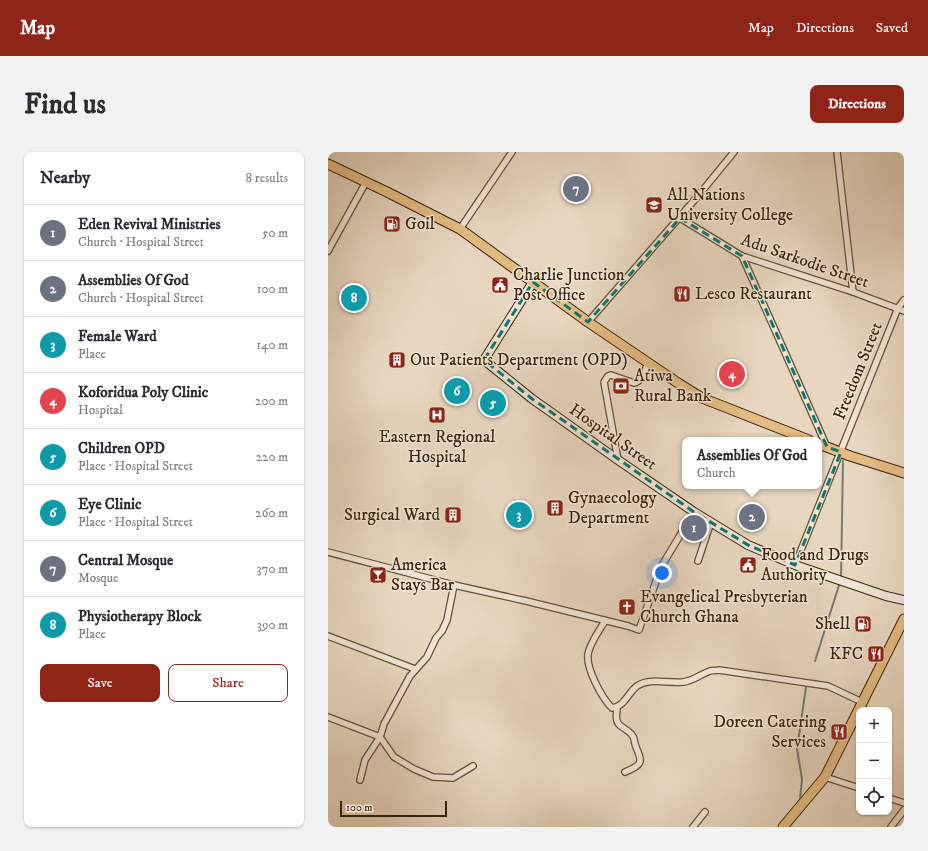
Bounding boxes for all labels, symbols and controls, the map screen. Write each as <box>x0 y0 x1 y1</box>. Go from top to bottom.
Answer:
text: Map <box>20 17 55 40</box>
text: Map <box>748 19 774 37</box>
text: Directions <box>796 19 854 37</box>
text: Saved <box>876 19 908 37</box>
button: Directions <box>810 85 904 123</box>
text: Find us <box>24 87 106 122</box>
text: Nearby <box>40 167 90 189</box>
text: 8 results <box>246 170 288 186</box>
pin: 7 <box>563 174 589 204</box>
place label: All Nations University College <box>667 184 793 226</box>
school or university icon: All Nations University College <box>644 195 664 215</box>
place label: Goil <box>405 213 435 235</box>
fuel station icon: Goil <box>382 214 402 234</box>
text: Eden Revival Ministries <box>78 215 220 234</box>
text: 1 <box>51 225 55 241</box>
text: 50 m <box>262 225 288 241</box>
street label: Adu Sarkodie Street <box>738 229 872 293</box>
text: Church · Hospital Street <box>78 234 204 250</box>
place label: Charlie Junction Post Office <box>513 264 625 306</box>
text: Assemblies Of God <box>78 271 189 290</box>
public building icon: Charlie Junction Post Office <box>490 275 510 295</box>
text: 2 <box>50 281 56 297</box>
text: 100 m <box>257 281 288 297</box>
pin: 8 <box>341 283 367 313</box>
place label: Lesco Restaurant <box>695 283 812 305</box>
restaurant icon: Lesco Restaurant <box>672 284 692 304</box>
text: Church · Hospital Street <box>78 290 204 306</box>
street label: Freedom Street <box>828 318 888 423</box>
text: Female Ward <box>78 327 157 346</box>
text: 3 <box>51 337 55 353</box>
text: 140 m <box>256 337 288 353</box>
text: Place <box>78 346 106 362</box>
place label: Out Patients Department (OPD) <box>410 349 627 371</box>
building icon: Out Patients Department (OPD) <box>387 350 407 370</box>
pin: 4 <box>719 359 745 389</box>
place label: Atiwa Rural Bank <box>634 365 712 407</box>
pin: 6 <box>444 376 470 406</box>
bank icon: Atiwa Rural Bank <box>611 376 631 396</box>
text: Koforidua Poly Clinic <box>78 383 208 402</box>
pin: 5 <box>480 388 506 418</box>
text: 4 <box>49 393 57 409</box>
text: 200 m <box>255 393 288 409</box>
street label: Hospital Street <box>565 399 662 476</box>
text: Hospital <box>78 402 123 418</box>
hospital icon: Eastern Regional Hospital <box>427 405 447 425</box>
place label: Eastern Regional Hospital <box>379 426 495 468</box>
popup <box>682 437 822 489</box>
text: Children OPD <box>78 439 165 458</box>
text: Assemblies Of God <box>697 446 807 465</box>
text: 5 <box>50 449 56 465</box>
text: 220 m <box>256 449 288 465</box>
text: Place · Hospital Street <box>78 458 193 474</box>
text: Church <box>697 465 736 481</box>
place label: Gynaecology Department <box>568 487 657 529</box>
text: Eye Clinic <box>78 495 141 514</box>
building icon: Gynaecology Department <box>545 498 565 518</box>
pin: 3 <box>506 500 532 530</box>
pin: 2 <box>739 502 765 532</box>
place label: Surgical Ward <box>344 504 441 526</box>
text: 6 <box>50 505 56 521</box>
text: 260 m <box>255 505 288 521</box>
building icon: Surgical Ward <box>443 505 463 525</box>
pin: 1 <box>681 513 707 543</box>
text: Place · Hospital Street <box>78 514 193 530</box>
place label: Food and Drugs Authority <box>761 544 869 586</box>
text: Central Mosque <box>78 551 173 570</box>
place label: America Stays Bar <box>391 554 455 596</box>
public building icon: Food and Drugs Authority <box>738 555 758 575</box>
text: 7 <box>50 561 56 577</box>
text: 370 m <box>257 561 288 577</box>
your location <box>652 563 672 583</box>
bar icon: America Stays Bar <box>368 565 388 585</box>
text: Mosque <box>78 570 118 586</box>
place label: Evangelical Presbyterian Church Ghana <box>640 586 808 628</box>
church icon: Evangelical Presbyterian Church Ghana <box>617 597 637 617</box>
text: Physiotherapy Block <box>78 607 201 626</box>
place label: Shell <box>815 613 850 635</box>
fuel station icon: Shell <box>853 614 873 634</box>
text: 8 <box>50 617 56 633</box>
text: 390 m <box>257 617 288 633</box>
text: Place <box>78 626 106 642</box>
place label: KFC <box>829 643 863 665</box>
restaurant icon: KFC <box>866 644 886 664</box>
button: Save <box>40 664 160 702</box>
button: Share <box>168 664 288 702</box>
map controls <box>856 707 892 815</box>
button: + <box>856 707 892 743</box>
place label: Doreen Catering Services <box>713 711 827 753</box>
restaurant icon: Doreen Catering Services <box>829 722 849 742</box>
button: − <box>856 743 892 779</box>
button: locate <box>856 779 892 815</box>
scale bar <box>340 799 447 818</box>
text: 100 m <box>346 801 372 815</box>

